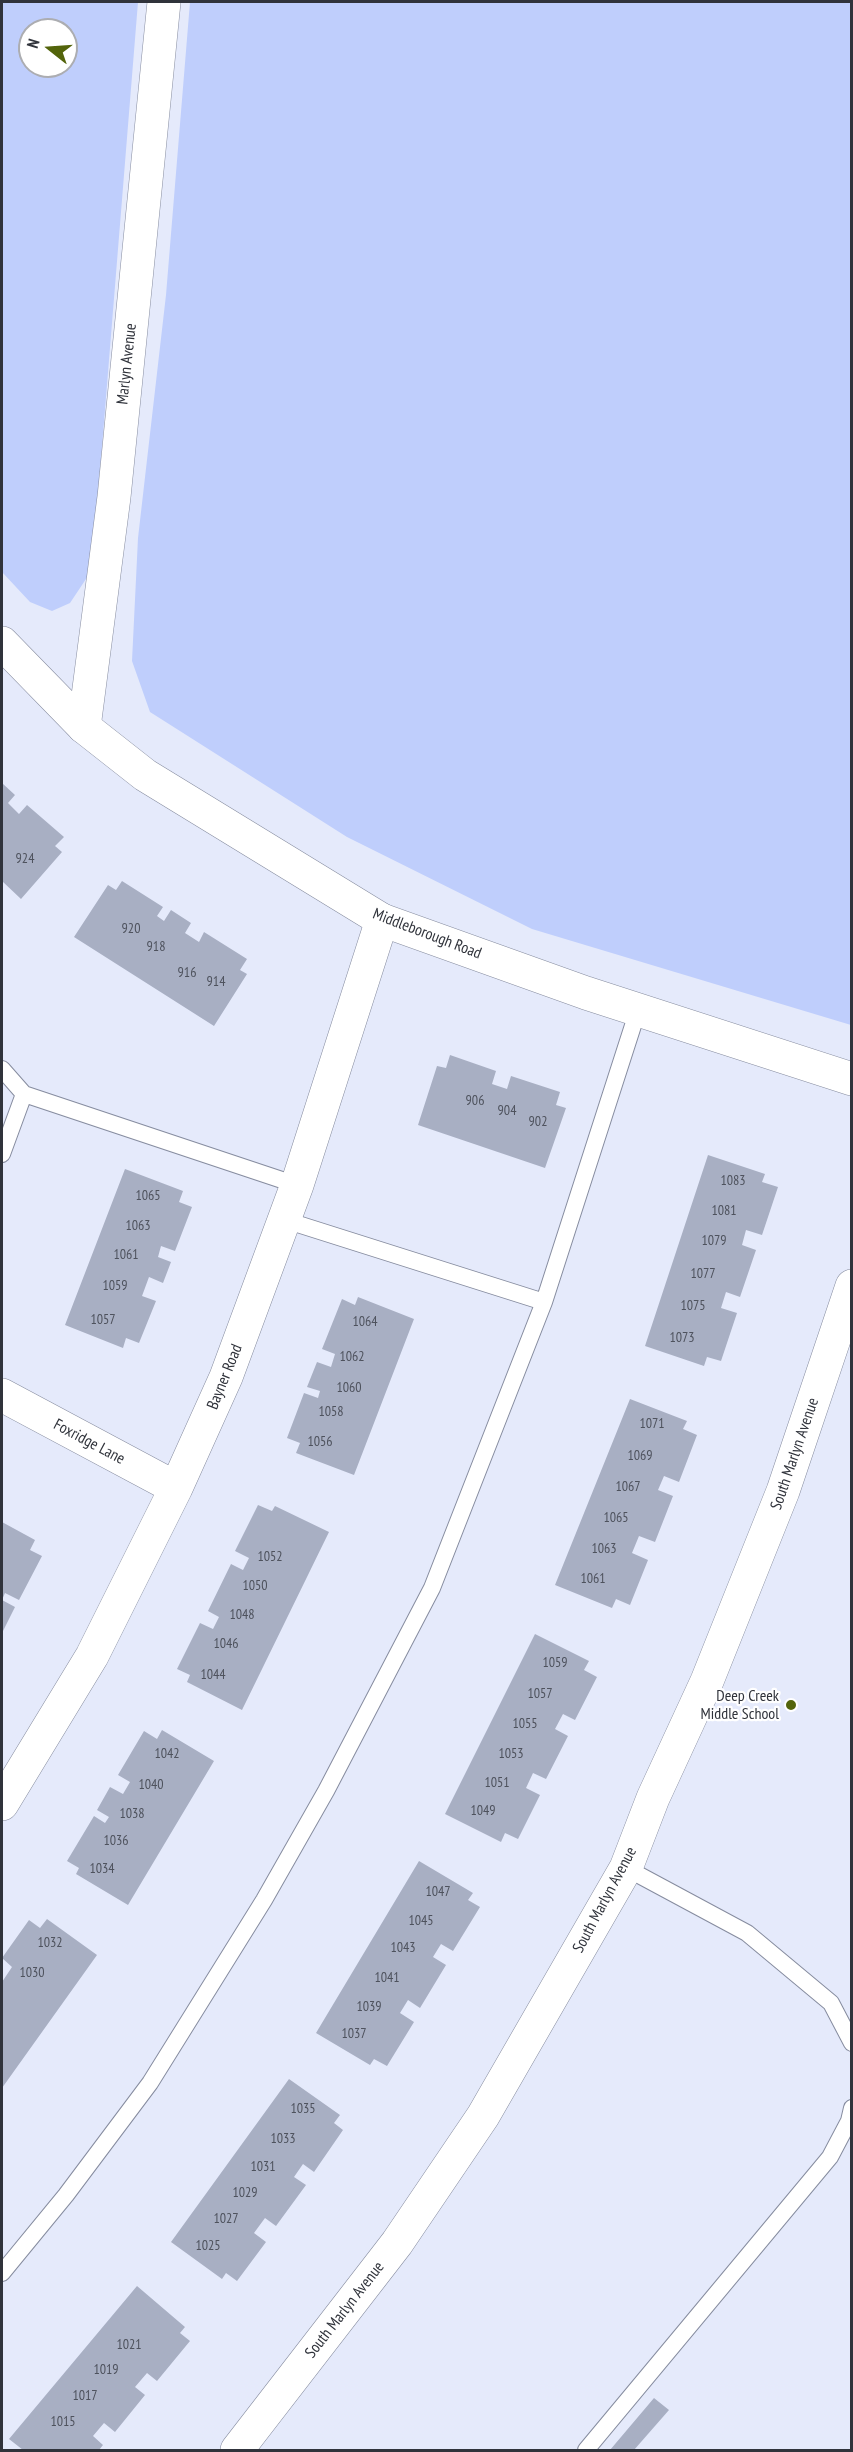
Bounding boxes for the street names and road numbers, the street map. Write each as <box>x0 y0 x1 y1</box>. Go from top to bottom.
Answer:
street label: Marlyn Avenue <box>113 322 141 406</box>
street label: Middleborough Road <box>370 905 484 963</box>
street label: Bayner Road <box>203 1342 247 1412</box>
street label: South Marlyn Avenue <box>767 1395 823 1513</box>
street label: Foxridge Lane <box>50 1415 128 1469</box>
street label: South Marlyn Avenue <box>569 1844 641 1956</box>
street label: South Marlyn Avenue <box>301 2258 389 2362</box>

